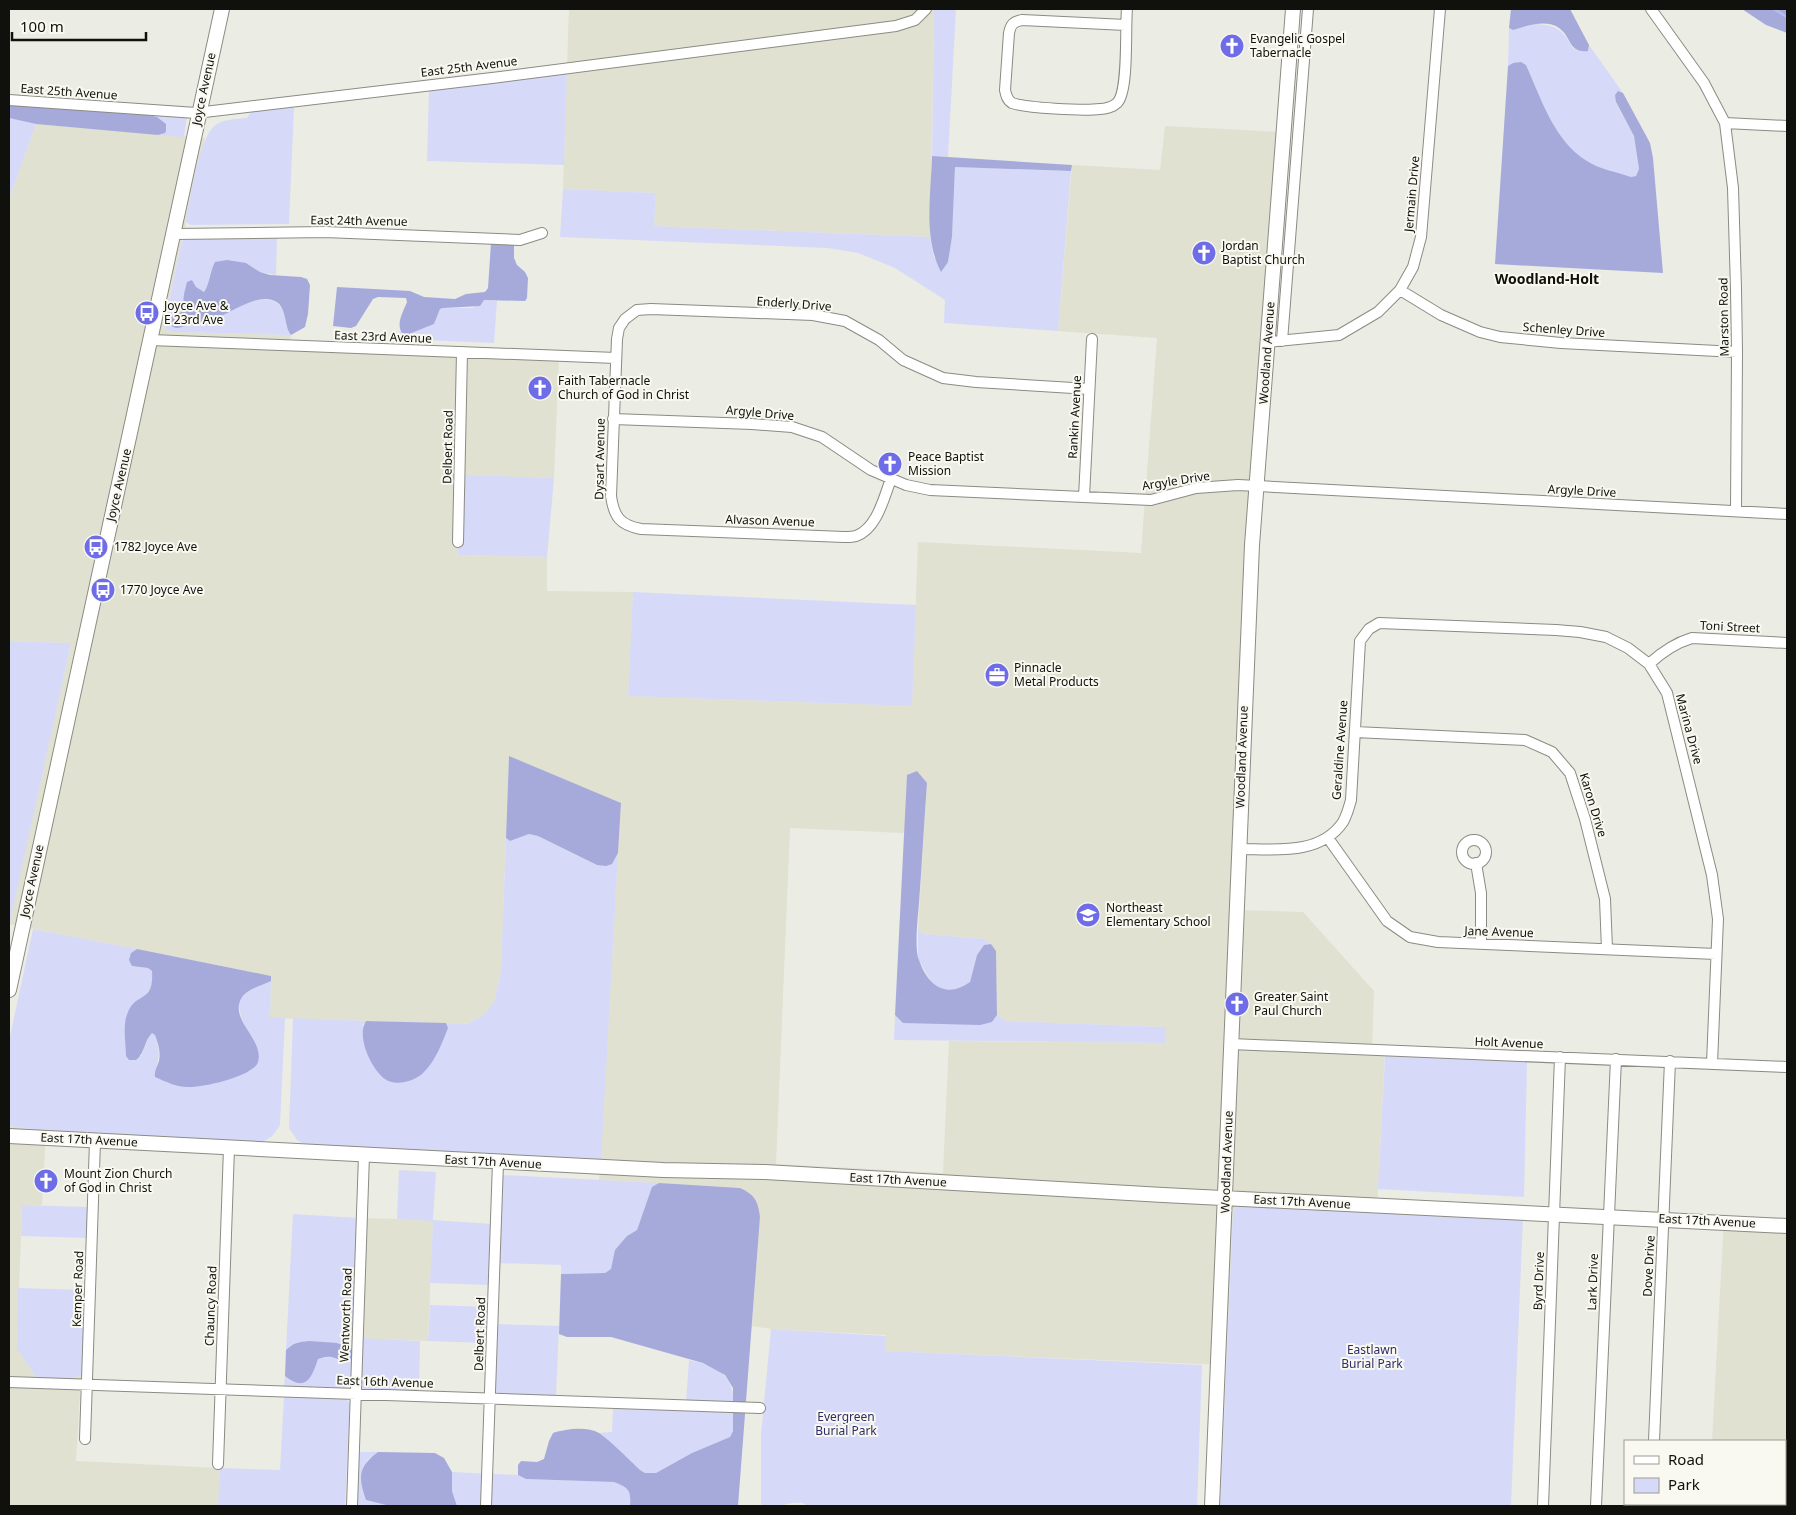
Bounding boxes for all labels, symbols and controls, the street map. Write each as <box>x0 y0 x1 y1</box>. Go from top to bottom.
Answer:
scale bar <box>12 10 146 42</box>
text: 100 m <box>20 16 64 36</box>
place label: Evangelic Gospel Tabernacle <box>1250 30 1345 61</box>
church icon: Evangelic Gospel Tabernacle <box>1219 33 1245 59</box>
street label: Joyce Avenue <box>187 51 220 128</box>
street label: East 25th Avenue <box>420 52 519 81</box>
street label: East 25th Avenue <box>20 80 118 103</box>
street label: Jermain Drive <box>1400 155 1423 234</box>
street label: East 24th Avenue <box>310 211 408 230</box>
place label: Jordan Baptist Church <box>1221 237 1305 268</box>
church icon: Jordan Baptist Church <box>1191 240 1217 266</box>
district label: Woodland-Holt <box>1495 269 1599 288</box>
street label: Marston Road <box>1714 277 1733 357</box>
street label: Enderly Drive <box>756 292 832 315</box>
place label: Joyce Ave & E 23rd Ave <box>163 297 229 328</box>
bus stop icon: Joyce Ave & E 23rd Ave <box>134 300 160 326</box>
street label: Woodland Avenue <box>1254 301 1279 405</box>
street label: Schenley Drive <box>1522 318 1606 341</box>
street label: East 23rd Avenue <box>334 326 432 347</box>
place label: Faith Tabernacle Church of God in Christ <box>558 372 690 403</box>
street label: Rankin Avenue <box>1064 374 1085 459</box>
church icon: Faith Tabernacle Church of God in Christ <box>527 375 553 401</box>
street label: Argyle Drive <box>725 401 795 424</box>
street label: Delbert Road <box>438 410 457 484</box>
street label: Dysart Avenue <box>590 418 609 500</box>
street label: Joyce Avenue <box>102 447 135 524</box>
place label: Peace Baptist Mission <box>908 448 984 479</box>
church icon: Peace Baptist Mission <box>877 451 903 477</box>
street label: Argyle Drive <box>1141 467 1211 494</box>
street label: Argyle Drive <box>1547 480 1617 501</box>
street label: Alvason Avenue <box>725 510 815 531</box>
bus stop icon: 1782 Joyce Ave <box>83 534 109 560</box>
place label: 1782 Joyce Ave <box>114 538 197 555</box>
bus stop icon: 1770 Joyce Ave <box>90 577 116 603</box>
place label: 1770 Joyce Ave <box>120 581 203 598</box>
street label: Toni Street <box>1700 616 1761 637</box>
place label: Pinnacle Metal Products <box>1014 659 1099 690</box>
office icon: Pinnacle Metal Products <box>984 662 1010 688</box>
street label: Marina Drive <box>1672 692 1707 766</box>
street label: Geraldine Avenue <box>1328 699 1351 800</box>
street label: Woodland Avenue <box>1231 705 1252 809</box>
street label: Karon Drive <box>1576 771 1611 839</box>
street label: Joyce Avenue <box>15 843 48 920</box>
place label: Northeast Elementary School <box>1106 899 1211 930</box>
school or university icon: Northeast Elementary School <box>1075 902 1101 928</box>
street label: Jane Avenue <box>1463 922 1534 941</box>
place label: Greater Saint Paul Church <box>1254 988 1329 1019</box>
church icon: Greater Saint Paul Church <box>1224 991 1250 1017</box>
street label: Holt Avenue <box>1474 1033 1544 1052</box>
street label: Woodland Avenue <box>1216 1110 1237 1214</box>
street label: East 17th Avenue <box>40 1128 138 1151</box>
street label: East 17th Avenue <box>444 1150 542 1173</box>
place label: Mount Zion Church of God in Christ <box>64 1165 173 1196</box>
church icon: Mount Zion Church of God in Christ <box>33 1168 59 1194</box>
street label: East 17th Avenue <box>849 1168 947 1191</box>
street label: East 17th Avenue <box>1253 1190 1351 1213</box>
street label: East 17th Avenue <box>1658 1209 1756 1232</box>
street label: Dove Drive <box>1638 1235 1659 1297</box>
street label: Kemper Road <box>68 1250 87 1327</box>
street label: Byrd Drive <box>1529 1251 1548 1311</box>
street label: Lark Drive <box>1583 1253 1602 1311</box>
street label: Chauncy Road <box>201 1266 220 1346</box>
street label: Wentworth Road <box>335 1267 356 1363</box>
street label: Delbert Road <box>470 1297 489 1371</box>
park label: Eastlawn Burial Park <box>1341 1341 1403 1372</box>
street label: East 16th Avenue <box>336 1371 434 1392</box>
park label: Evergreen Burial Park <box>815 1408 877 1439</box>
legend <box>1624 1440 1786 1505</box>
text: Road <box>1668 1449 1704 1469</box>
text: Park <box>1668 1474 1700 1494</box>

